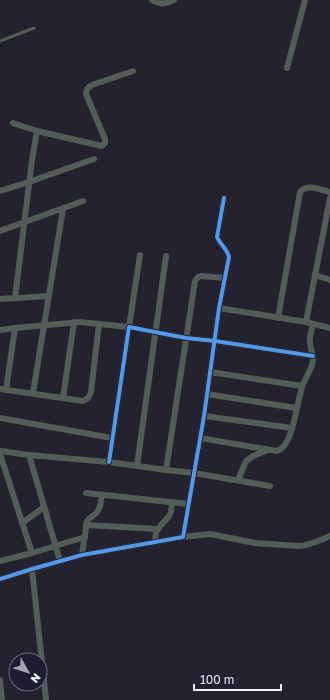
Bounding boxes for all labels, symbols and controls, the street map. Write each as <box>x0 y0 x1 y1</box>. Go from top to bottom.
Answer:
north arrow <box>8 652 48 692</box>
scale bar <box>194 666 281 692</box>
text: N <box>28 671 44 686</box>
text: 100 m <box>200 672 234 687</box>

